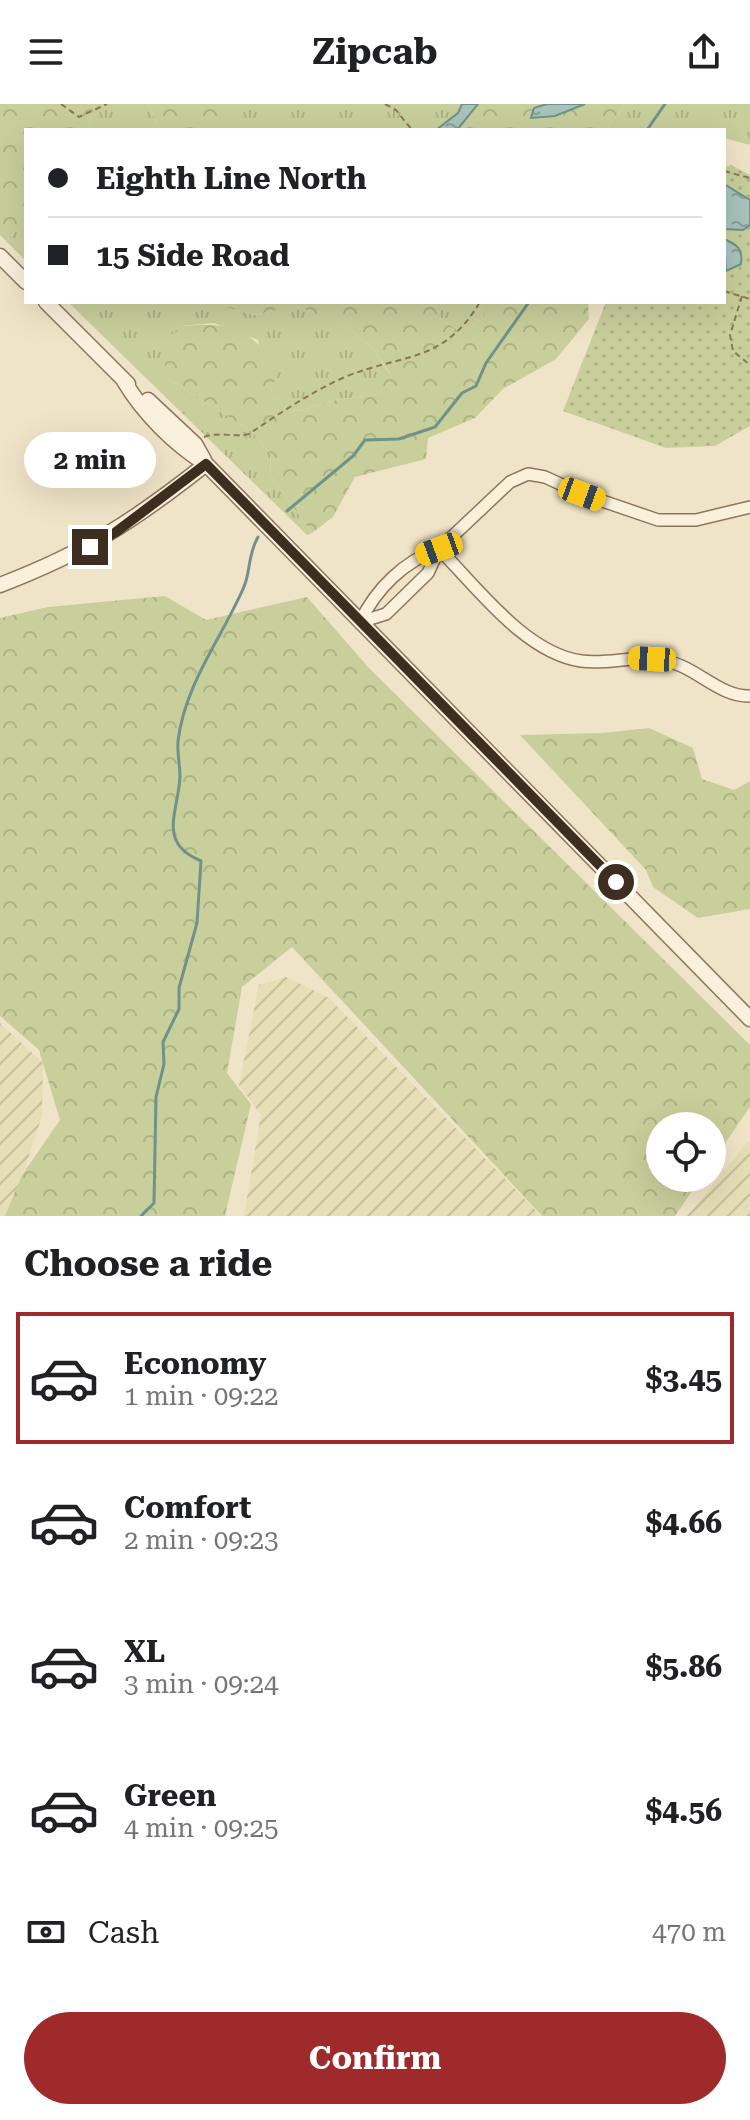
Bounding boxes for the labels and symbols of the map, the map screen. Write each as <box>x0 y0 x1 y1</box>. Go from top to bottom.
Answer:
callout: 2 min <box>24 431 156 487</box>
car <box>555 475 609 513</box>
route end <box>72 529 108 565</box>
car <box>412 530 466 568</box>
car <box>627 646 677 672</box>
route start <box>598 864 634 900</box>

